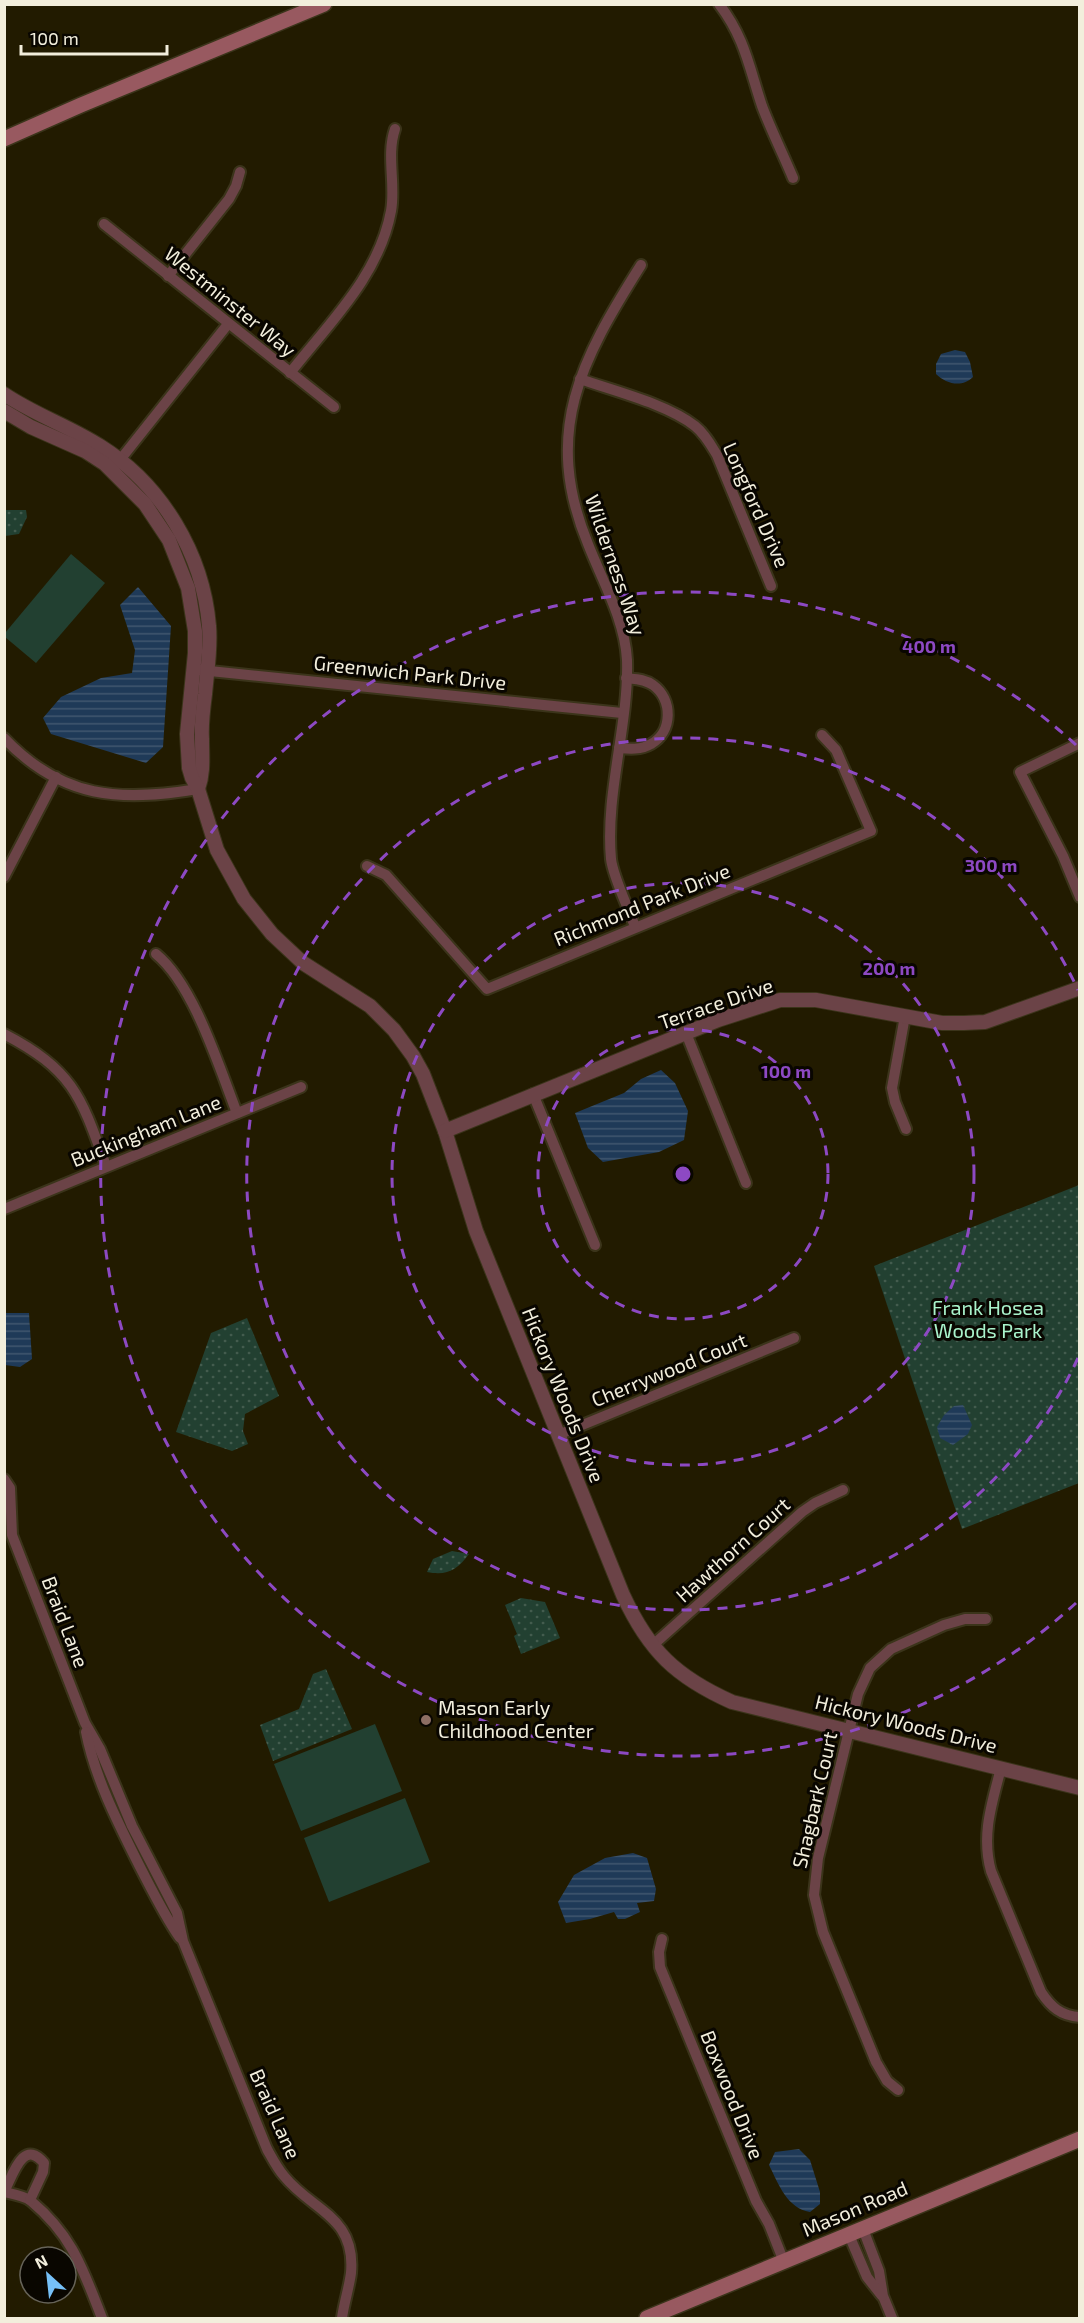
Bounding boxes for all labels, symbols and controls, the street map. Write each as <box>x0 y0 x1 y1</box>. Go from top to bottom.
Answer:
scale bar <box>21 18 166 56</box>
text: 100 m <box>30 27 79 49</box>
street label: Westminster Way <box>160 241 301 362</box>
street label: Longford Drive <box>719 438 795 571</box>
street label: Wilderness Way <box>581 491 651 639</box>
text: 400 m <box>902 635 956 657</box>
street label: Greenwich Park Drive <box>313 650 508 694</box>
text: 300 m <box>965 854 1017 876</box>
street label: Richmond Park Drive <box>550 858 733 950</box>
text: 200 m <box>863 957 915 979</box>
street label: Terrace Drive <box>655 972 776 1034</box>
text: 100 m <box>761 1060 811 1082</box>
street label: Buckingham Lane <box>67 1089 224 1171</box>
centre of rings <box>673 1164 693 1184</box>
park label: Frank Hosea Woods Park <box>932 1295 1044 1342</box>
street label: Hickory Woods Drive <box>518 1304 610 1486</box>
street label: Cherrywood Court <box>588 1327 750 1411</box>
street label: Hawthorn Court <box>670 1491 795 1607</box>
street label: Braid Lane <box>38 1573 94 1671</box>
street label: Hickory Woods Drive <box>813 1689 1000 1757</box>
place label: Mason Early Childhood Center <box>438 1695 594 1742</box>
marker: Mason Early Childhood Center <box>419 1713 433 1727</box>
street label: Shagbark Court <box>787 1729 842 1870</box>
street label: Boxwood Drive <box>696 2027 770 2162</box>
street label: Braid Lane <box>245 2065 306 2162</box>
street label: Mason Road <box>798 2175 911 2241</box>
north arrow <box>18 2245 78 2305</box>
text: N <box>31 2250 50 2272</box>

